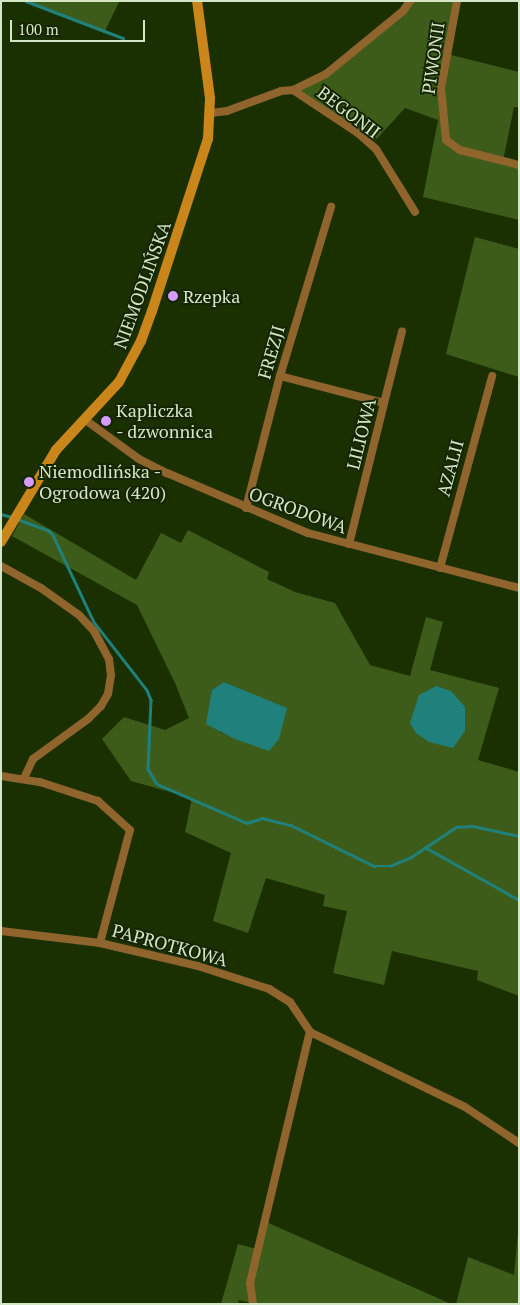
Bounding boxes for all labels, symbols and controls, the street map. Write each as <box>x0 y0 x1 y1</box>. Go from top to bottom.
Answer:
scale bar <box>12 10 148 42</box>
text: 100 m <box>18 19 59 39</box>
street label: PIWONII <box>417 21 449 95</box>
street label: BEGONII <box>313 81 385 143</box>
street label: NIEMODLIŃSKA <box>109 218 175 352</box>
place label: Rzepka <box>183 285 240 307</box>
marker: Rzepka <box>167 290 179 302</box>
street label: FREZJI <box>253 322 289 382</box>
street label: LILIOWA <box>342 396 380 472</box>
place label: Kapliczka - dzwonnica <box>116 400 214 442</box>
marker: Kapliczka - dzwonnica <box>100 415 112 427</box>
street label: AZALII <box>432 437 468 499</box>
place label: Niemodlińska - Ogrodowa (420) <box>39 461 166 504</box>
marker: Niemodlińska - Ogrodowa (420) <box>23 476 35 488</box>
street label: OGRODOWA <box>246 482 350 538</box>
street label: PAPROTKOWA <box>110 919 230 971</box>

